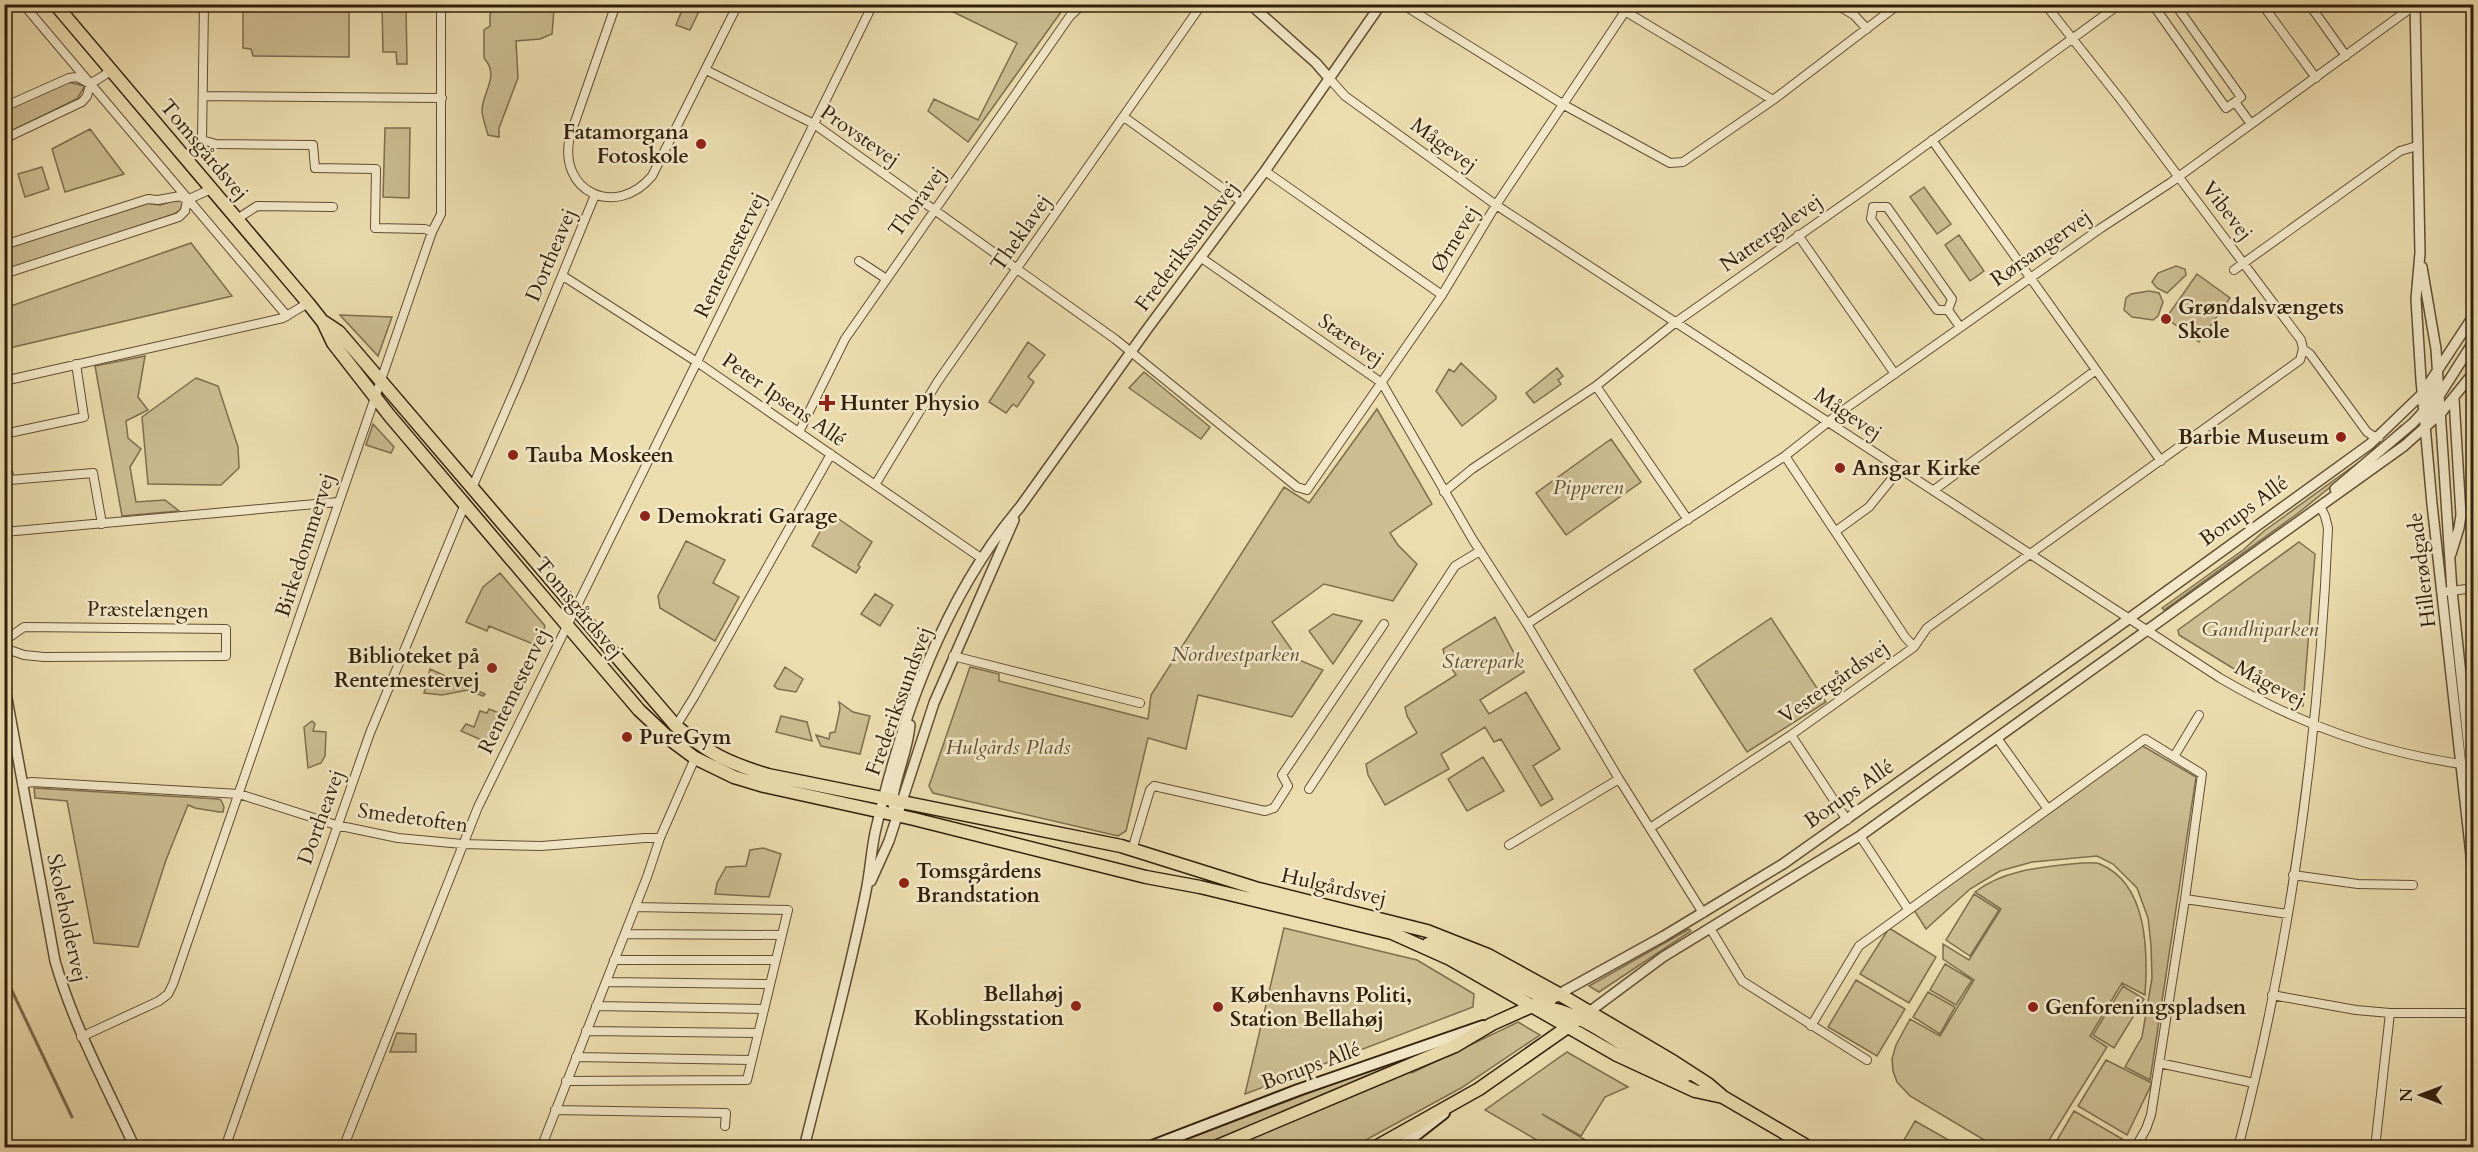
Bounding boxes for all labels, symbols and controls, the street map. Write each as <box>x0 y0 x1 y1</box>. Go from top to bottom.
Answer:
street label: Tomsgårdsvej <box>153 93 255 207</box>
street label: Provstevej <box>814 98 906 174</box>
street label: Mågevej <box>1405 111 1483 179</box>
place label: Fatamorgana Fotoskole <box>563 118 690 171</box>
marker: Fatamorgana Fotoskole <box>694 137 708 151</box>
street label: Thoravej <box>881 161 953 243</box>
street label: Frederikssundsvej <box>1128 175 1246 317</box>
street label: Vibevej <box>2195 175 2259 247</box>
street label: Rentemestervej <box>687 187 773 323</box>
street label: Nattergalevej <box>1714 187 1828 279</box>
street label: Theklavej <box>984 189 1058 277</box>
street label: Ørnevej <box>1424 200 1486 278</box>
street label: Rørsangervej <box>1985 203 2097 293</box>
street label: Dortheavej <box>518 204 584 306</box>
place label: Grøndalsvængets Skole <box>2178 293 2344 346</box>
street label: Stærevej <box>1312 307 1390 373</box>
marker: Grøndalsvængets Skole <box>2159 312 2173 326</box>
street label: Peter Ipsens Allé <box>716 346 852 454</box>
street label: Mågevej <box>1808 381 1888 447</box>
place label: Hunter Physio <box>840 389 979 418</box>
marker: Hunter Physio <box>818 394 836 412</box>
place label: Barbie Museum <box>2178 423 2330 452</box>
marker: Barbie Museum <box>2334 430 2348 444</box>
place label: Tauba Moskeen <box>525 441 674 470</box>
marker: Tauba Moskeen <box>506 448 520 462</box>
place label: Ansgar Kirke <box>1852 454 1981 483</box>
marker: Ansgar Kirke <box>1833 461 1847 475</box>
street label: Birkedommervej <box>268 469 342 621</box>
street label: Borups Allé <box>2193 469 2295 553</box>
park label: Pipperen <box>1553 473 1624 502</box>
place label: Demokrati Garage <box>657 502 838 531</box>
marker: Demokrati Garage <box>638 509 652 523</box>
street label: Hillerødgade <box>2401 511 2443 629</box>
street label: Tomsgårdsvej <box>528 551 630 665</box>
street label: Præstelængen <box>87 594 209 626</box>
park label: Gandhiparken <box>2202 615 2319 644</box>
street label: Rentemestervej <box>471 623 557 759</box>
street label: Frederikssundsvej <box>859 623 939 779</box>
street label: Vestergårdsvej <box>1773 633 1895 731</box>
park label: Nordvestparken <box>1171 640 1300 669</box>
place label: Biblioteket på Rentemestervej <box>334 642 481 695</box>
park label: Stærepark <box>1442 647 1524 676</box>
street label: Mågevej <box>2230 653 2310 715</box>
marker: Biblioteket på Rentemestervej <box>485 661 499 675</box>
place label: PureGym <box>639 723 732 752</box>
marker: PureGym <box>620 730 634 744</box>
park label: Hulgårds Plads <box>946 733 1070 762</box>
street label: Borups Allé <box>1798 752 1900 836</box>
street label: Dortheavej <box>290 766 352 868</box>
street label: Smedetoften <box>356 796 470 840</box>
street label: Skoleholdervej <box>39 851 95 985</box>
place label: Tomsgårdens Brandstation <box>916 857 1041 910</box>
street label: Hulgårdsvej <box>1279 861 1389 913</box>
marker: Tomsgårdens Brandstation <box>897 876 911 890</box>
place label: Bellahøj Koblingsstation <box>914 980 1065 1033</box>
place label: Københavns Politi, Station Bellahøj <box>1230 981 1412 1034</box>
place label: Genforeningspladsen <box>2045 993 2247 1022</box>
marker: Bellahøj Koblingsstation <box>1069 999 1083 1013</box>
marker: Københavns Politi, Station Bellahøj <box>1211 1000 1225 1014</box>
marker: Genforeningspladsen <box>2026 1000 2040 1014</box>
street label: Borups Allé <box>1257 1035 1365 1097</box>
north arrow <box>2391 1065 2451 1125</box>
text: N <box>2396 1088 2418 1102</box>

